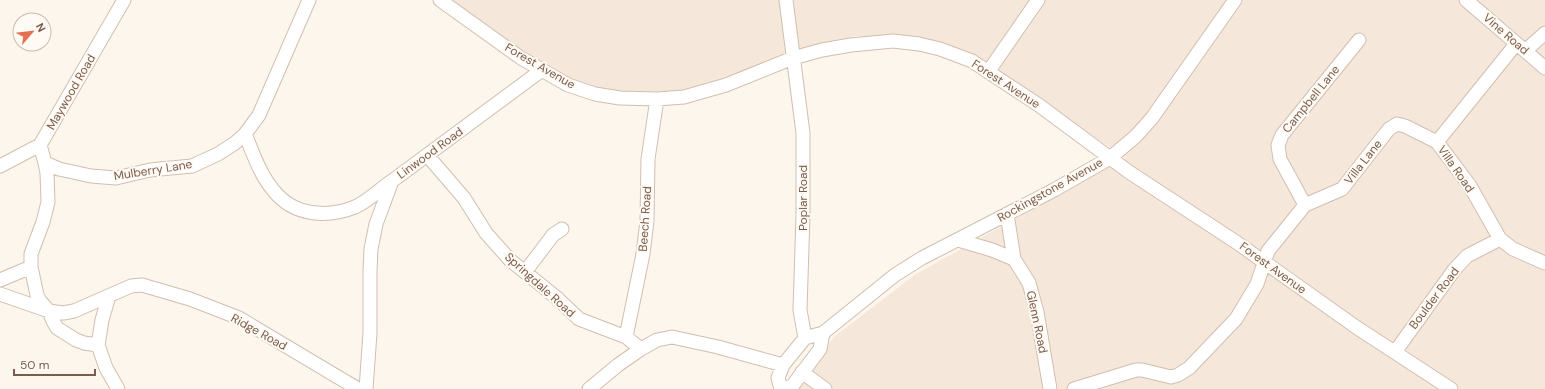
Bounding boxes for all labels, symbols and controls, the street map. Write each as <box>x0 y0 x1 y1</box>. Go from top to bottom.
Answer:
street label: Vine Road <box>1480 10 1532 58</box>
north arrow <box>12 12 52 52</box>
text: N <box>33 20 49 34</box>
street label: Forest Avenue <box>502 39 578 93</box>
street label: Maywood Road <box>43 51 99 133</box>
street label: Forest Avenue <box>969 56 1044 112</box>
street label: Campbell Lane <box>1279 62 1343 136</box>
street label: Linwood Road <box>394 124 466 182</box>
street label: Villa Lane <box>1341 136 1386 188</box>
street label: Villa Road <box>1434 142 1478 196</box>
street label: Rockingstone Avenue <box>994 154 1106 226</box>
street label: Mulberry Lane <box>113 156 194 184</box>
street label: Poplar Road <box>795 165 811 231</box>
street label: Beech Road <box>635 186 655 252</box>
street label: Forest Avenue <box>1236 238 1310 298</box>
street label: Springdale Road <box>501 249 579 321</box>
street label: Boulder Road <box>1405 264 1463 332</box>
street label: Glenn Road <box>1023 289 1051 355</box>
street label: Ridge Road <box>228 310 290 354</box>
scale bar <box>14 351 95 377</box>
text: 50 m <box>20 357 49 373</box>

